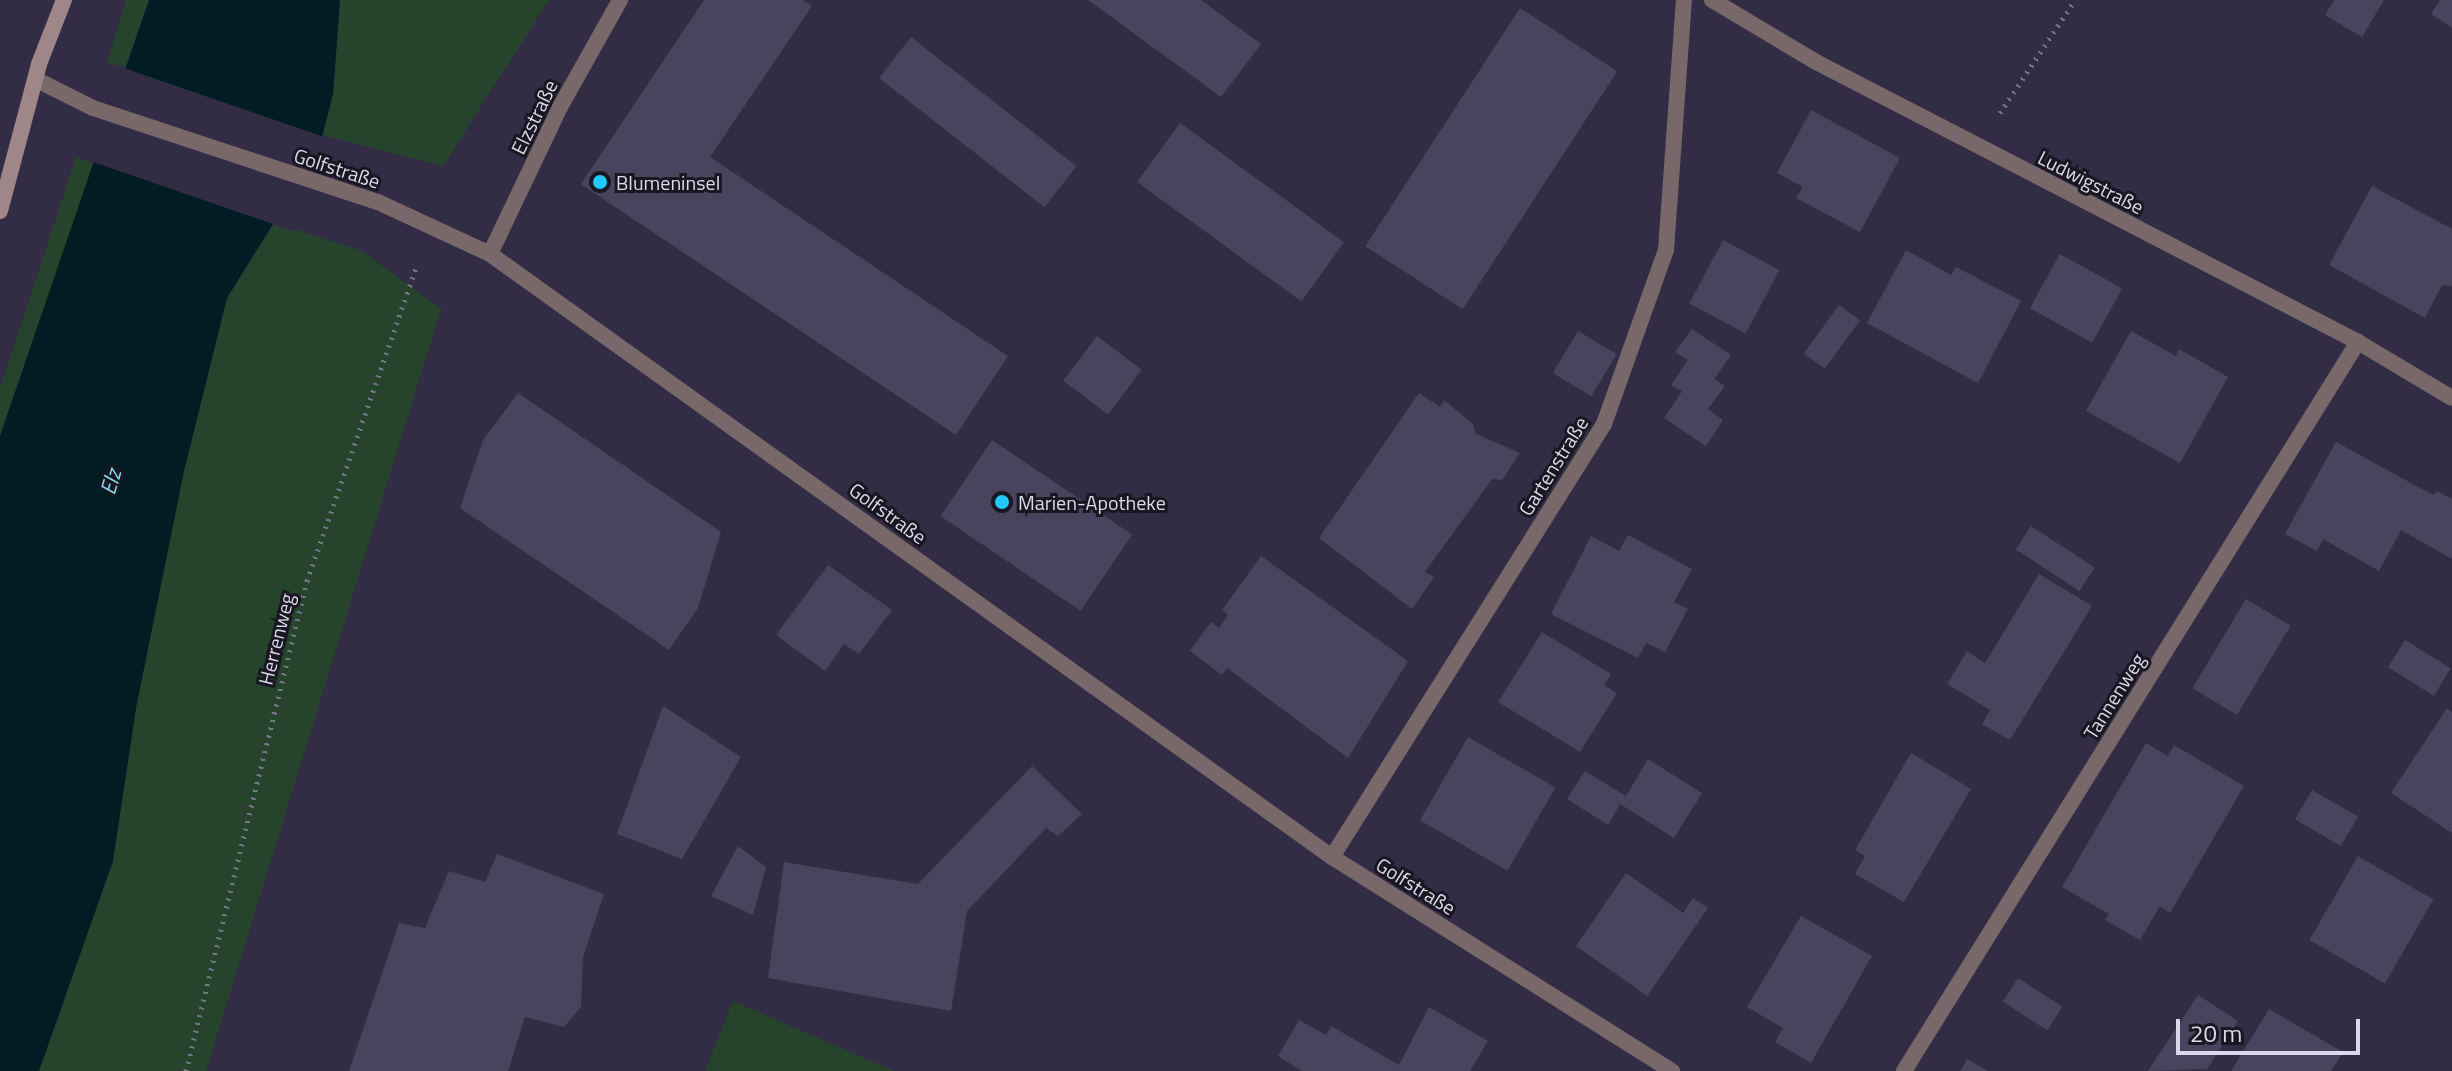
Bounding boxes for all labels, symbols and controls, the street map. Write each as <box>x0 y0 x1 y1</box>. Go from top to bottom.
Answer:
street label: Elzstraße <box>506 76 562 158</box>
street label: Golfstraße <box>291 143 383 193</box>
street label: Ludwigstraße <box>2034 145 2148 219</box>
place label: Blumeninsel <box>616 170 720 194</box>
marker: Blumeninsel <box>591 173 609 191</box>
street label: Gartenstraße <box>1513 412 1593 520</box>
water label: Elz <box>95 466 127 498</box>
street label: Golfstraße <box>845 477 931 549</box>
place label: Marien-Apotheke <box>1018 490 1166 514</box>
marker: Marien-Apotheke <box>993 493 1011 511</box>
street label: Herrenweg <box>253 591 299 687</box>
street label: Tannenweg <box>2078 649 2150 743</box>
street label: Golfstraße <box>1372 852 1460 920</box>
scale bar <box>2180 1003 2364 1053</box>
text: 20 m <box>2190 1015 2242 1051</box>

